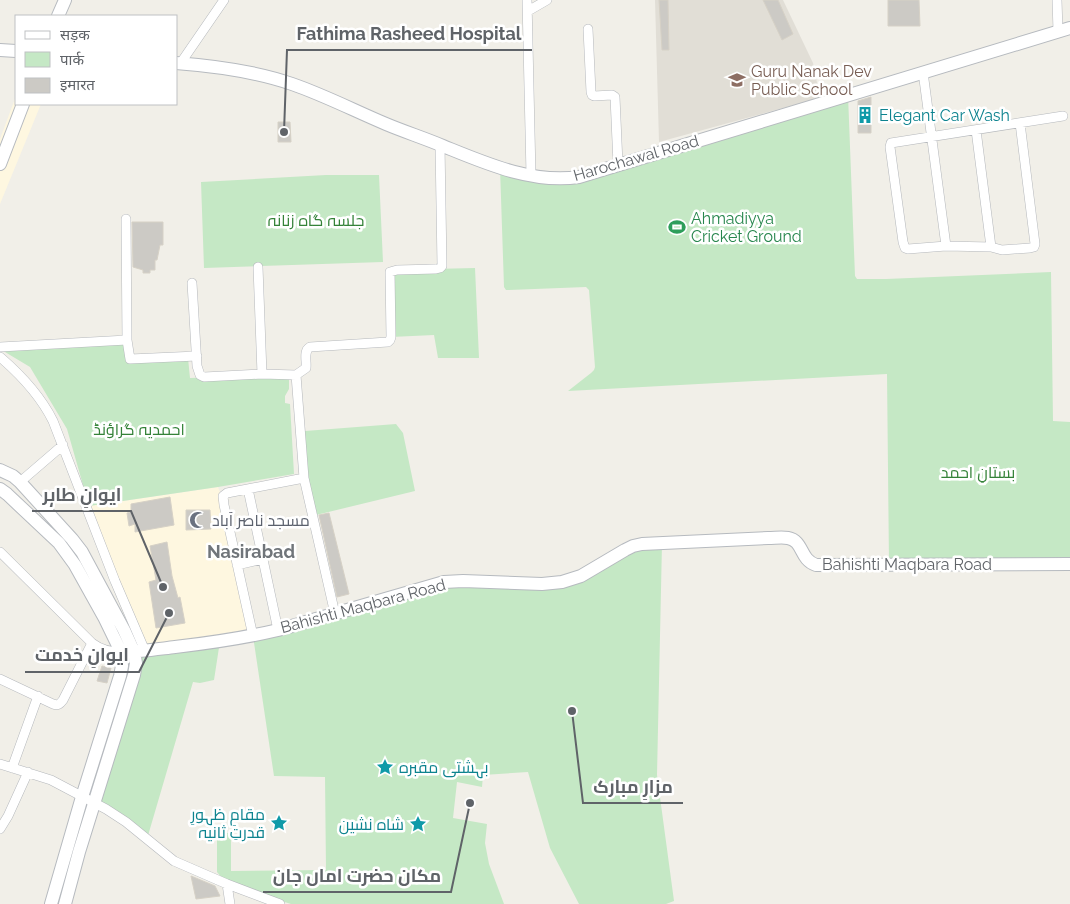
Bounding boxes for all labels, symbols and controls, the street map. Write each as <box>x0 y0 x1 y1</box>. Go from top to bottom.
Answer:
legend <box>15 15 178 105</box>
callout: Fathima Rasheed Hospital <box>287 17 532 50</box>
text: Fathima Rasheed Hospital <box>297 23 522 44</box>
text: सड़क <box>60 26 90 44</box>
text: पार्क <box>60 51 84 69</box>
place label: Guru Nanak Dev Public School <box>751 62 872 99</box>
school or university icon: Guru Nanak Dev Public School <box>727 70 747 90</box>
text: इमारत <box>60 76 95 94</box>
building icon: Elegant Car Wash <box>855 105 875 125</box>
place label: Elegant Car Wash <box>879 106 1010 125</box>
street label: Harochawal Road <box>571 131 701 185</box>
place label: Ahmadiyya Cricket Ground <box>691 209 802 246</box>
park label: جلسہ گاہ زنانہ <box>268 211 364 230</box>
sports icon: Ahmadiyya Cricket Ground <box>667 217 687 237</box>
park label: احمدیہ گراؤنڈ <box>93 420 185 439</box>
park label: بستانِ احمد <box>941 463 1015 483</box>
callout: ایوانِ طاہر <box>32 478 131 511</box>
text: ایوانِ طاہر <box>42 484 121 508</box>
mosque icon: مسجد ناصر آباد <box>188 510 208 530</box>
place label: مسجد ناصر آباد <box>212 511 310 530</box>
district label: Nasirabad <box>207 541 295 562</box>
street label: Bahishti Maqbara Road <box>822 555 992 574</box>
street label: Bahishti Maqbara Road <box>278 575 448 637</box>
callout: ایوانِ خدمت <box>25 639 139 672</box>
text: ایوانِ خدمت <box>35 644 129 668</box>
place icon: بہشتی مقبرہ <box>375 757 395 777</box>
place label: بہشتی مقبرہ <box>399 758 489 779</box>
callout: مزارِ مبارک <box>583 770 683 803</box>
text: مزارِ مبارک <box>593 776 673 800</box>
place label: مقامِ ظہورِ قدرتِ ثانیہ <box>190 805 265 842</box>
place icon: مقامِ ظہورِ قدرتِ ثانیہ <box>269 813 289 833</box>
place icon: شاہ نشین <box>408 814 428 834</box>
place label: شاہ نشین <box>339 815 404 835</box>
callout: مکان حضرت اماں جان <box>263 859 451 892</box>
text: مکان حضرت اماں جان <box>273 865 441 887</box>

